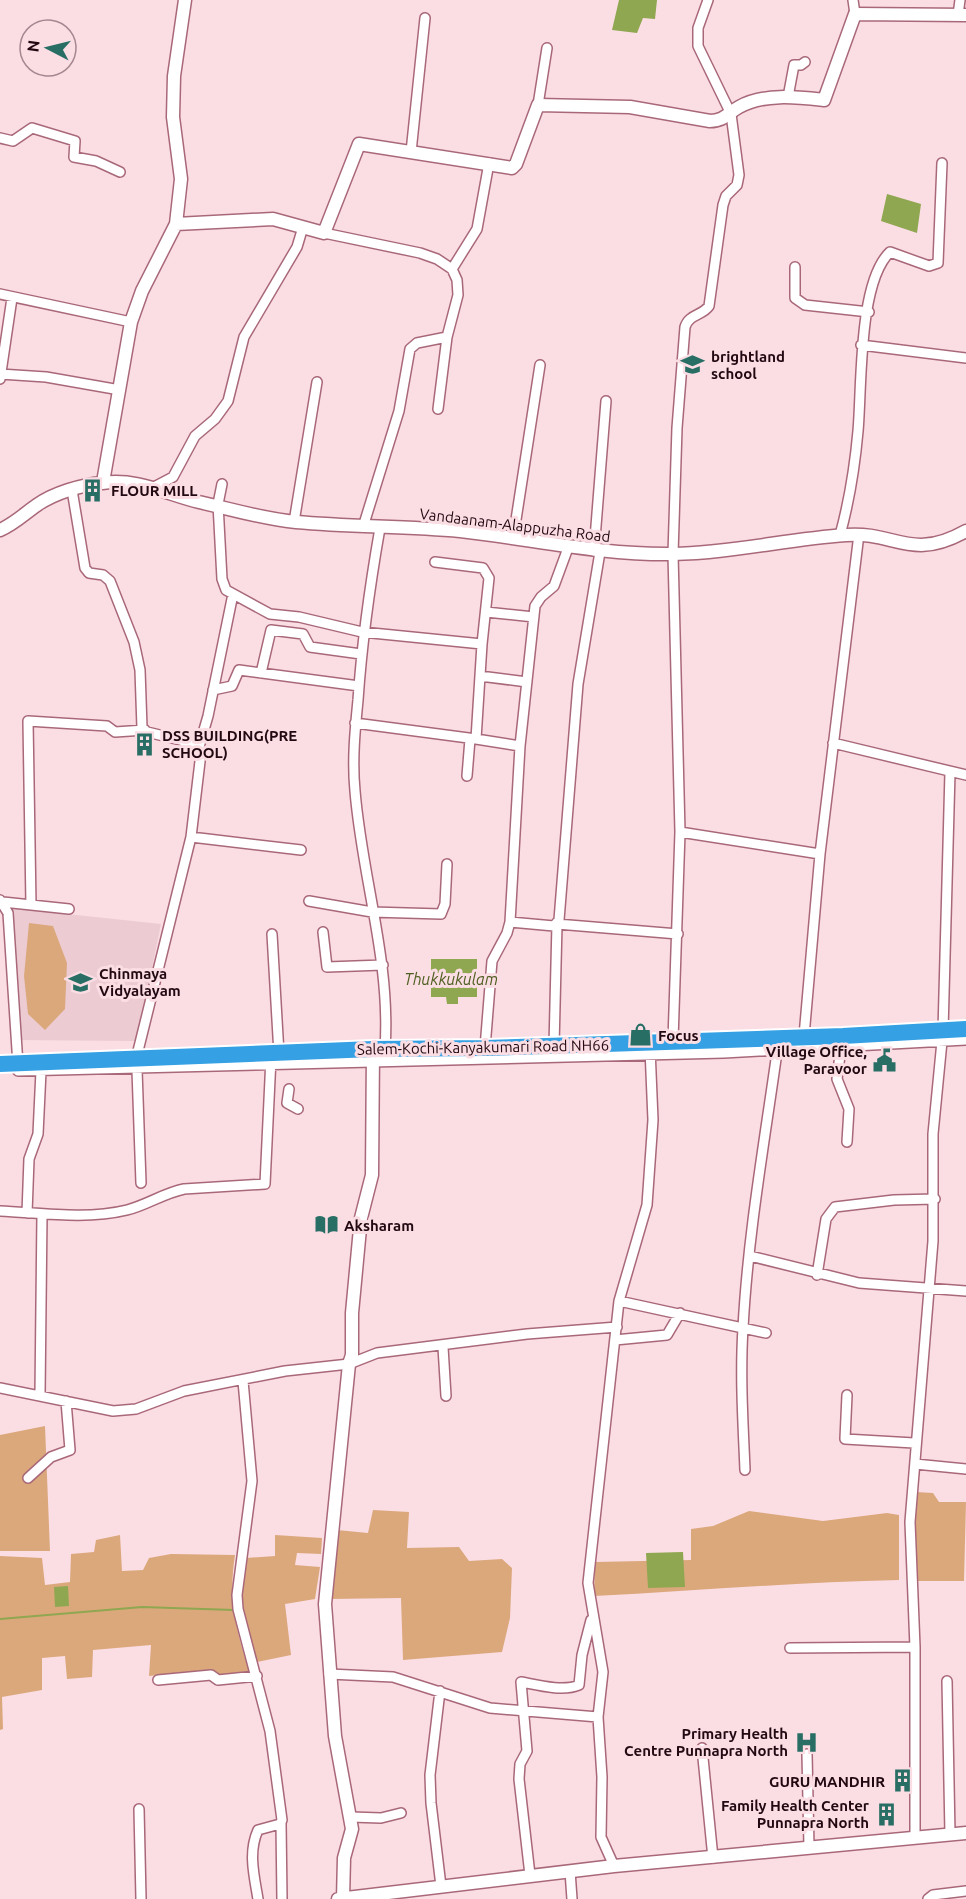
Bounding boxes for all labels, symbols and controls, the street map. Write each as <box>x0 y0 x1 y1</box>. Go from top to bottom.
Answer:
north arrow <box>18 18 78 78</box>
text: N <box>23 39 43 53</box>
place label: brightland school <box>711 348 785 382</box>
school or university icon: brightland school <box>680 352 706 378</box>
building icon: FLOUR MILL <box>80 477 106 503</box>
place label: FLOUR MILL <box>111 482 197 499</box>
street label: Vandaanam-Alappuzha Road <box>419 505 611 545</box>
place label: DSS BUILDING(PRE SCHOOL) <box>162 727 297 761</box>
building icon: DSS BUILDING(PRE SCHOOL) <box>131 731 157 757</box>
place label: Chinmaya Vidyalayam <box>99 965 181 999</box>
school or university icon: Chinmaya Vidyalayam <box>68 969 94 995</box>
water label: Thukkukulam <box>404 970 498 988</box>
shop icon: Focus <box>627 1022 653 1048</box>
place label: Focus <box>658 1027 699 1044</box>
street label: Salem-Kochi-Kanyakumari Road NH66 <box>357 1036 609 1058</box>
place label: Village Office, Paravoor <box>766 1043 868 1077</box>
public building icon: Village Office, Paravoor <box>872 1047 898 1073</box>
library icon: Aksharam <box>313 1212 339 1238</box>
place label: Aksharam <box>344 1217 414 1234</box>
place label: Primary Health Centre Punnapra North <box>624 1725 788 1759</box>
hospital icon: Primary Health Centre Punnapra North <box>793 1729 819 1755</box>
building icon: GURU MANDHIR <box>890 1768 916 1794</box>
place label: GURU MANDHIR <box>769 1773 885 1790</box>
place label: Family Health Center Punnapra North <box>721 1797 870 1831</box>
building icon: Family Health Center Punnapra North <box>874 1801 900 1827</box>

